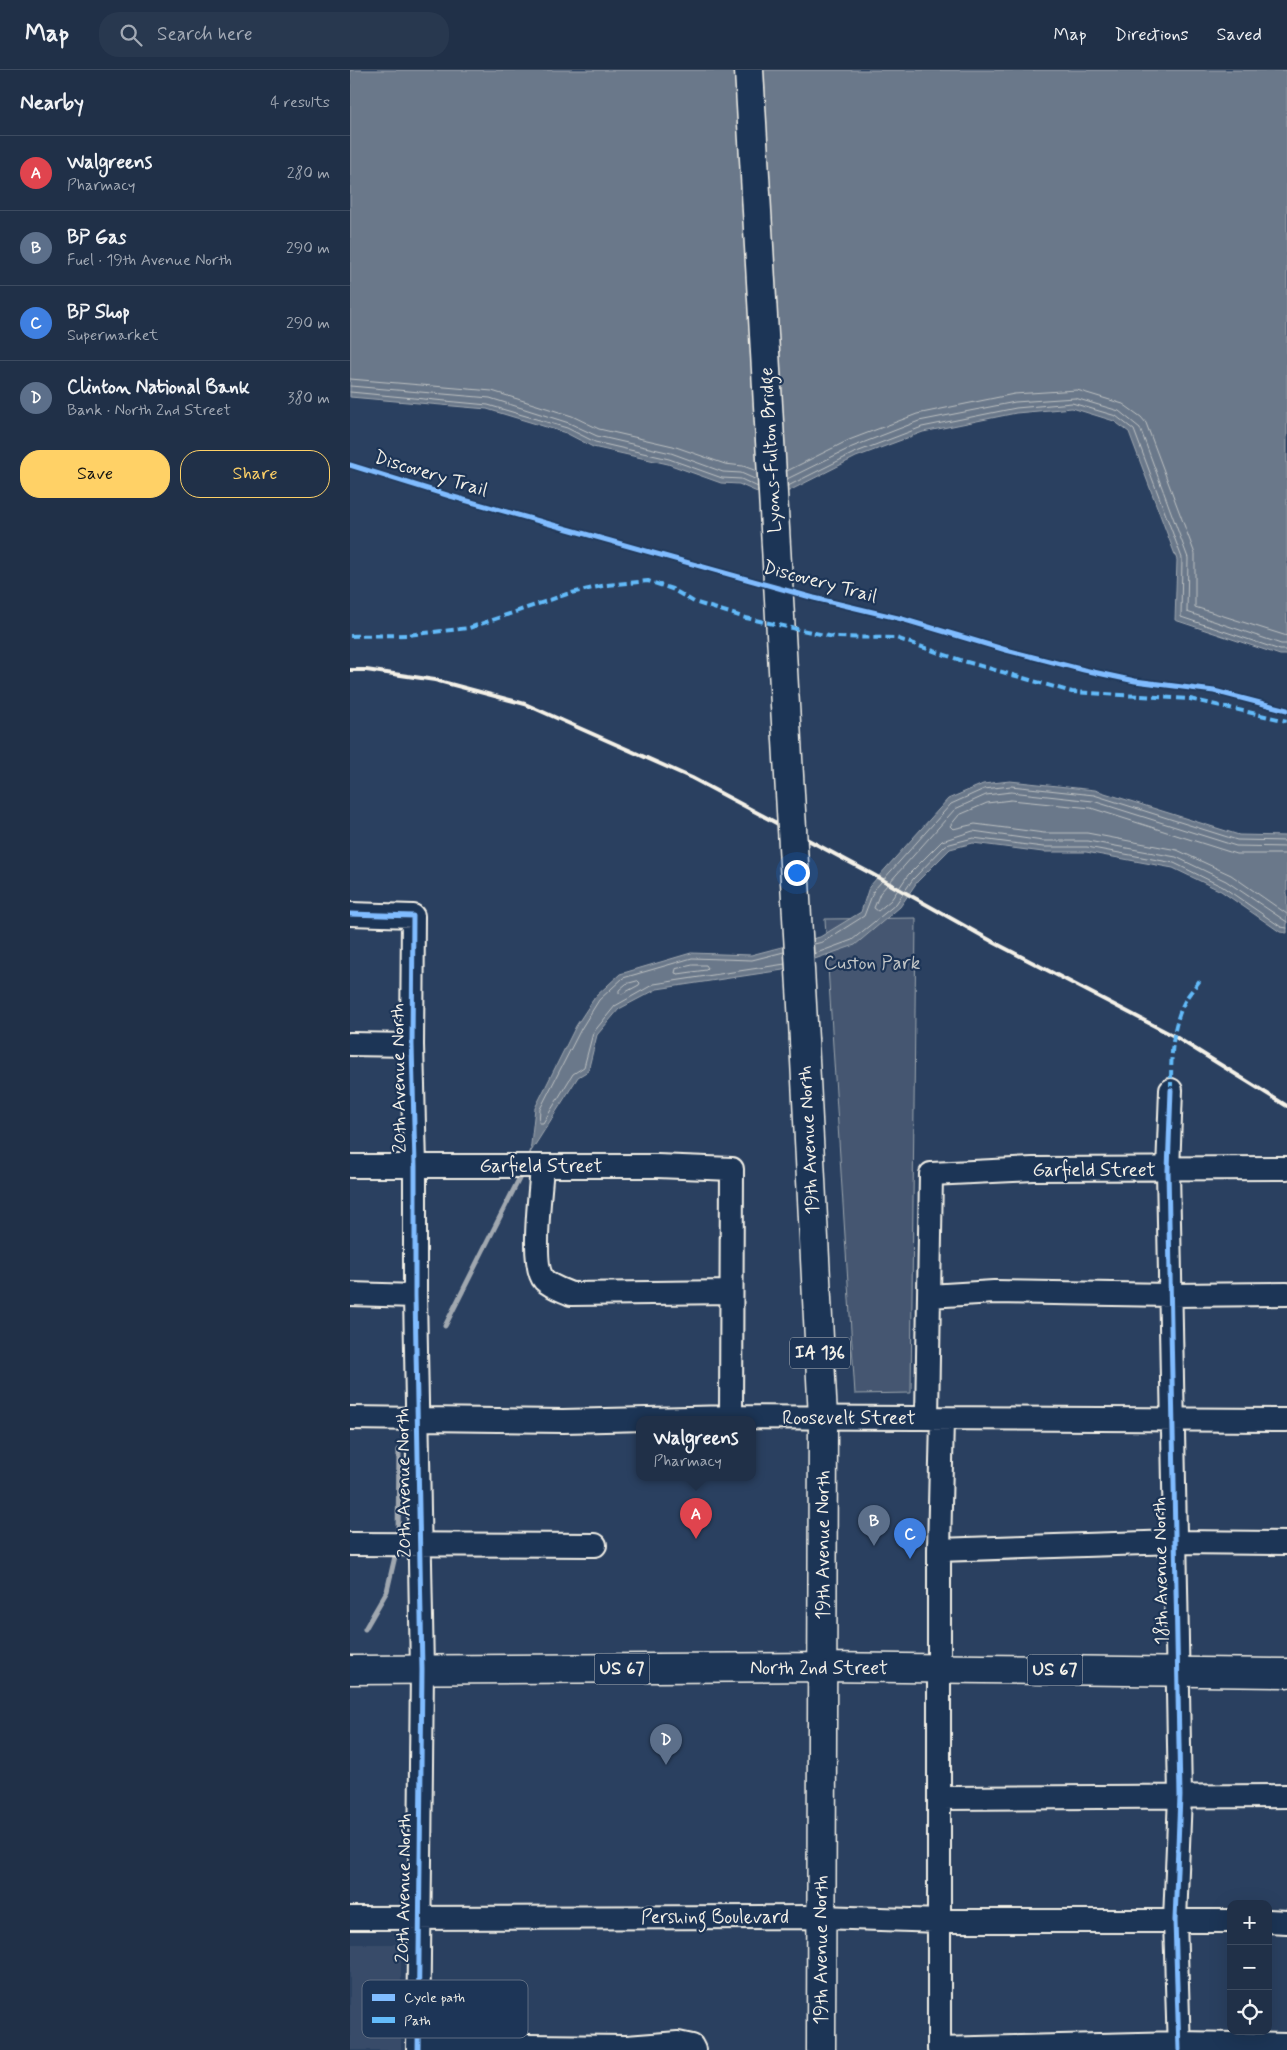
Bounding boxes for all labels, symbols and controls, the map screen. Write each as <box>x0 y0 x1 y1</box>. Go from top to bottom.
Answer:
search box <box>99 12 449 57</box>
text: Map <box>25 19 69 50</box>
icon: search <box>117 21 145 49</box>
text: Search here <box>157 22 253 47</box>
text: Map <box>1054 23 1087 47</box>
text: Directions <box>1115 23 1189 47</box>
text: Saved <box>1217 23 1262 47</box>
text: Nearby <box>20 89 84 117</box>
text: 4 results <box>270 92 330 113</box>
text: Walgreens <box>67 150 152 175</box>
text: A <box>31 163 41 184</box>
text: 280 m <box>287 163 330 184</box>
text: Pharmacy <box>67 175 135 196</box>
text: BP Gas <box>67 225 126 250</box>
text: B <box>31 238 41 259</box>
text: 290 m <box>286 238 330 259</box>
text: Fuel · 19th Avenue North <box>67 250 232 271</box>
text: BP Shop <box>67 300 130 325</box>
text: C <box>30 313 42 334</box>
text: 290 m <box>286 313 330 334</box>
text: Supermarket <box>67 325 158 346</box>
street label: Lyons-Fulton Bridge <box>754 367 791 533</box>
text: Clinton National Bank <box>67 375 250 400</box>
text: D <box>30 388 42 409</box>
text: 380 m <box>287 388 330 409</box>
text: Bank · North 2nd Street <box>67 400 231 421</box>
street label: Discovery Trail <box>371 445 491 503</box>
button: Save <box>20 450 170 498</box>
button: Share <box>180 450 330 498</box>
street label: Discovery Trail <box>760 555 880 609</box>
your location <box>784 860 810 886</box>
park label: Custon Park <box>824 951 921 976</box>
street label: 20th Avenue North <box>385 1003 413 1153</box>
street label: 19th Avenue North <box>793 1065 825 1215</box>
street label: Garfield Street <box>480 1154 602 1179</box>
street label: Garfield Street <box>1033 1158 1155 1183</box>
road number: IA 136 <box>790 1338 850 1369</box>
street label: Roosevelt Street <box>782 1406 916 1431</box>
street label: 20th Avenue North <box>390 1408 418 1558</box>
popup <box>636 1416 756 1481</box>
text: Walgreens <box>653 1426 739 1451</box>
text: Pharmacy <box>653 1451 722 1472</box>
street label: 19th Avenue North <box>811 1470 836 1620</box>
street label: 18th Avenue North <box>1147 1497 1175 1645</box>
pin: A <box>680 1498 712 1539</box>
pin: B <box>858 1505 890 1546</box>
pin: C <box>894 1518 926 1559</box>
road number: US 67 <box>594 1654 650 1685</box>
road number: US 67 <box>1028 1654 1082 1686</box>
street label: North 2nd Street <box>750 1656 888 1681</box>
pin: D <box>650 1724 682 1765</box>
street label: 20th Avenue North <box>390 1813 418 1963</box>
street label: 19th Avenue North <box>809 1875 834 2025</box>
map controls <box>1227 1900 1272 2035</box>
button: + <box>1227 1900 1272 1945</box>
street label: Pershing Boulevard <box>641 1905 789 1933</box>
button: − <box>1227 1945 1272 1990</box>
legend <box>362 1980 528 2038</box>
text: Cycle path <box>404 1989 465 2007</box>
button: locate <box>1227 1990 1272 2035</box>
text: Path <box>404 2012 431 2030</box>

